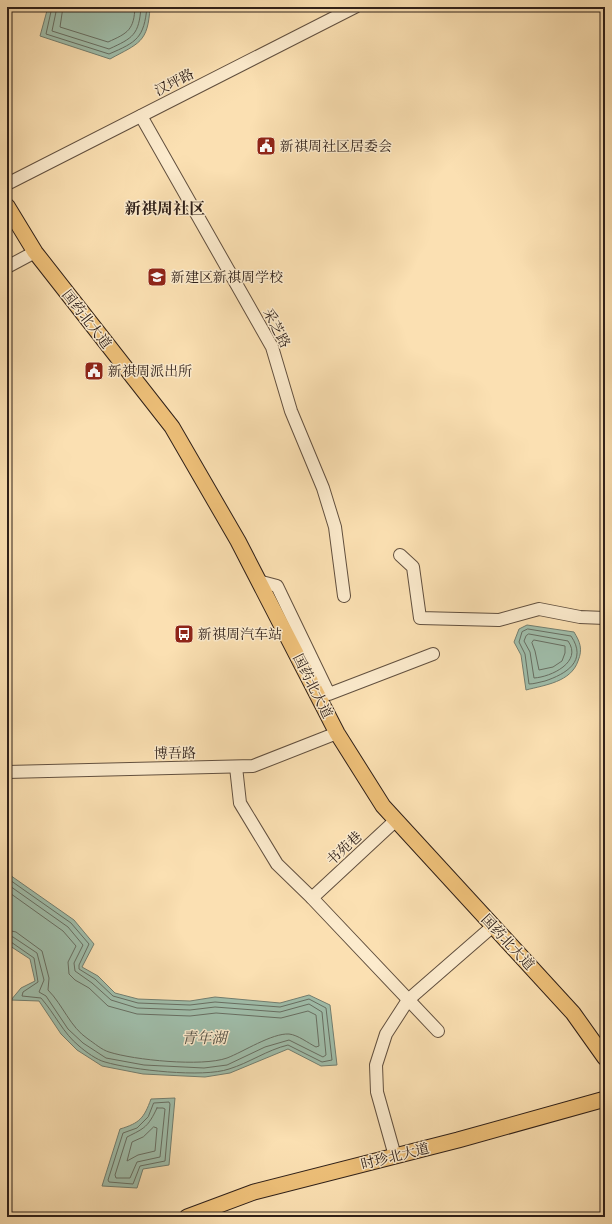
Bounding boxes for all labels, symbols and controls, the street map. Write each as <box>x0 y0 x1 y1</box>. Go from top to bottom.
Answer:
street label: 汉坪路 <box>151 64 197 100</box>
public building icon: 新祺周社区居委会 <box>255 135 277 157</box>
place label: 新祺周社区居委会 <box>280 137 392 155</box>
district label: 新祺周社区 <box>125 198 205 219</box>
school or university icon: 新建区新祺周学校 <box>146 266 168 288</box>
place label: 新建区新祺周学校 <box>171 268 283 286</box>
street label: 国药北大道 <box>58 286 116 352</box>
street label: 采芝路 <box>259 305 295 351</box>
public building icon: 新祺周派出所 <box>83 360 105 382</box>
place label: 新祺周派出所 <box>108 362 192 380</box>
bus stop icon: 新祺周汽车站 <box>173 623 195 645</box>
place label: 新祺周汽车站 <box>198 625 282 643</box>
street label: 国药北大道 <box>289 651 337 721</box>
street label: 博吾路 <box>154 744 196 762</box>
street label: 书苑巷 <box>323 827 365 869</box>
street label: 国药北大道 <box>478 910 538 974</box>
water label: 青年湖 <box>181 1028 229 1047</box>
street label: 时珍北大道 <box>359 1139 431 1173</box>

